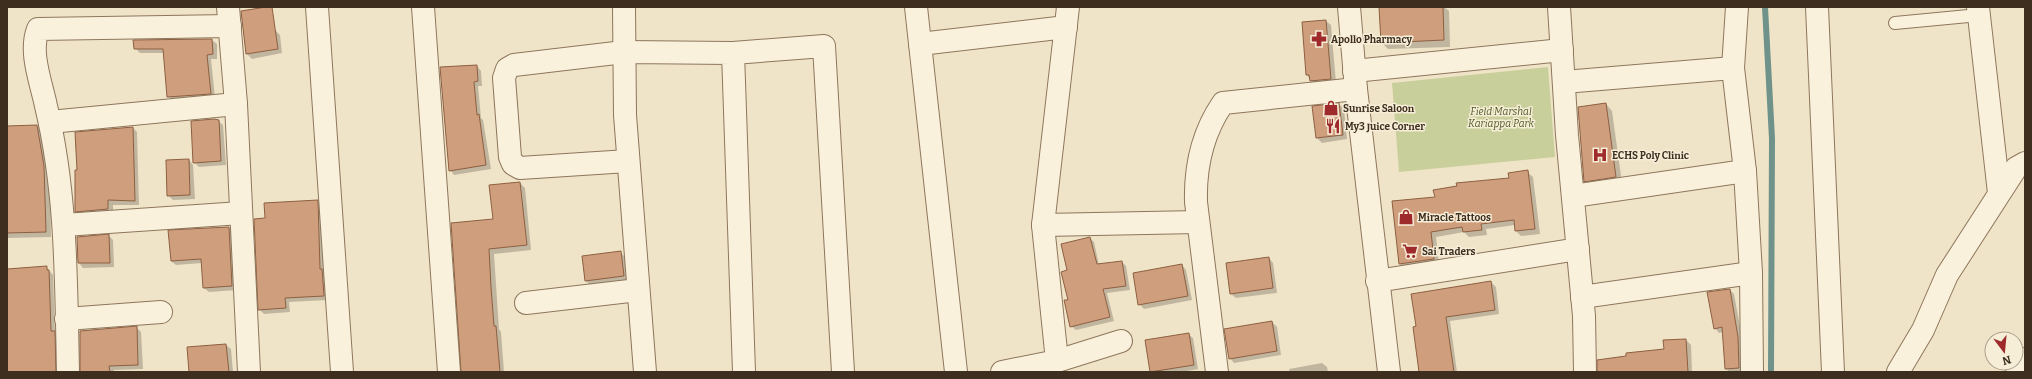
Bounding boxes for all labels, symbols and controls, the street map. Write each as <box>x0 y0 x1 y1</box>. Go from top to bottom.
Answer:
pharmacy icon: Apollo Pharmacy <box>1310 30 1328 48</box>
place label: Apollo Pharmacy <box>1331 34 1412 46</box>
shop icon: Sunrise Saloon <box>1322 99 1340 117</box>
place label: Sunrise Saloon <box>1343 103 1415 115</box>
park label: Field Marshal Kariappa Park <box>1468 106 1534 130</box>
restaurant icon: My3 Juice Corner <box>1324 117 1342 135</box>
place label: My3 Juice Corner <box>1345 121 1425 133</box>
hospital icon: ECHS Poly Clinic <box>1591 146 1609 164</box>
place label: ECHS Poly Clinic <box>1612 150 1689 162</box>
shop icon: Miracle Tattoos <box>1397 208 1415 226</box>
place label: Miracle Tattoos <box>1418 212 1491 224</box>
supermarket icon: Sai Traders <box>1401 242 1419 260</box>
place label: Sai Traders <box>1422 246 1476 258</box>
north arrow <box>1984 331 2024 371</box>
text: N <box>2000 353 2012 368</box>

